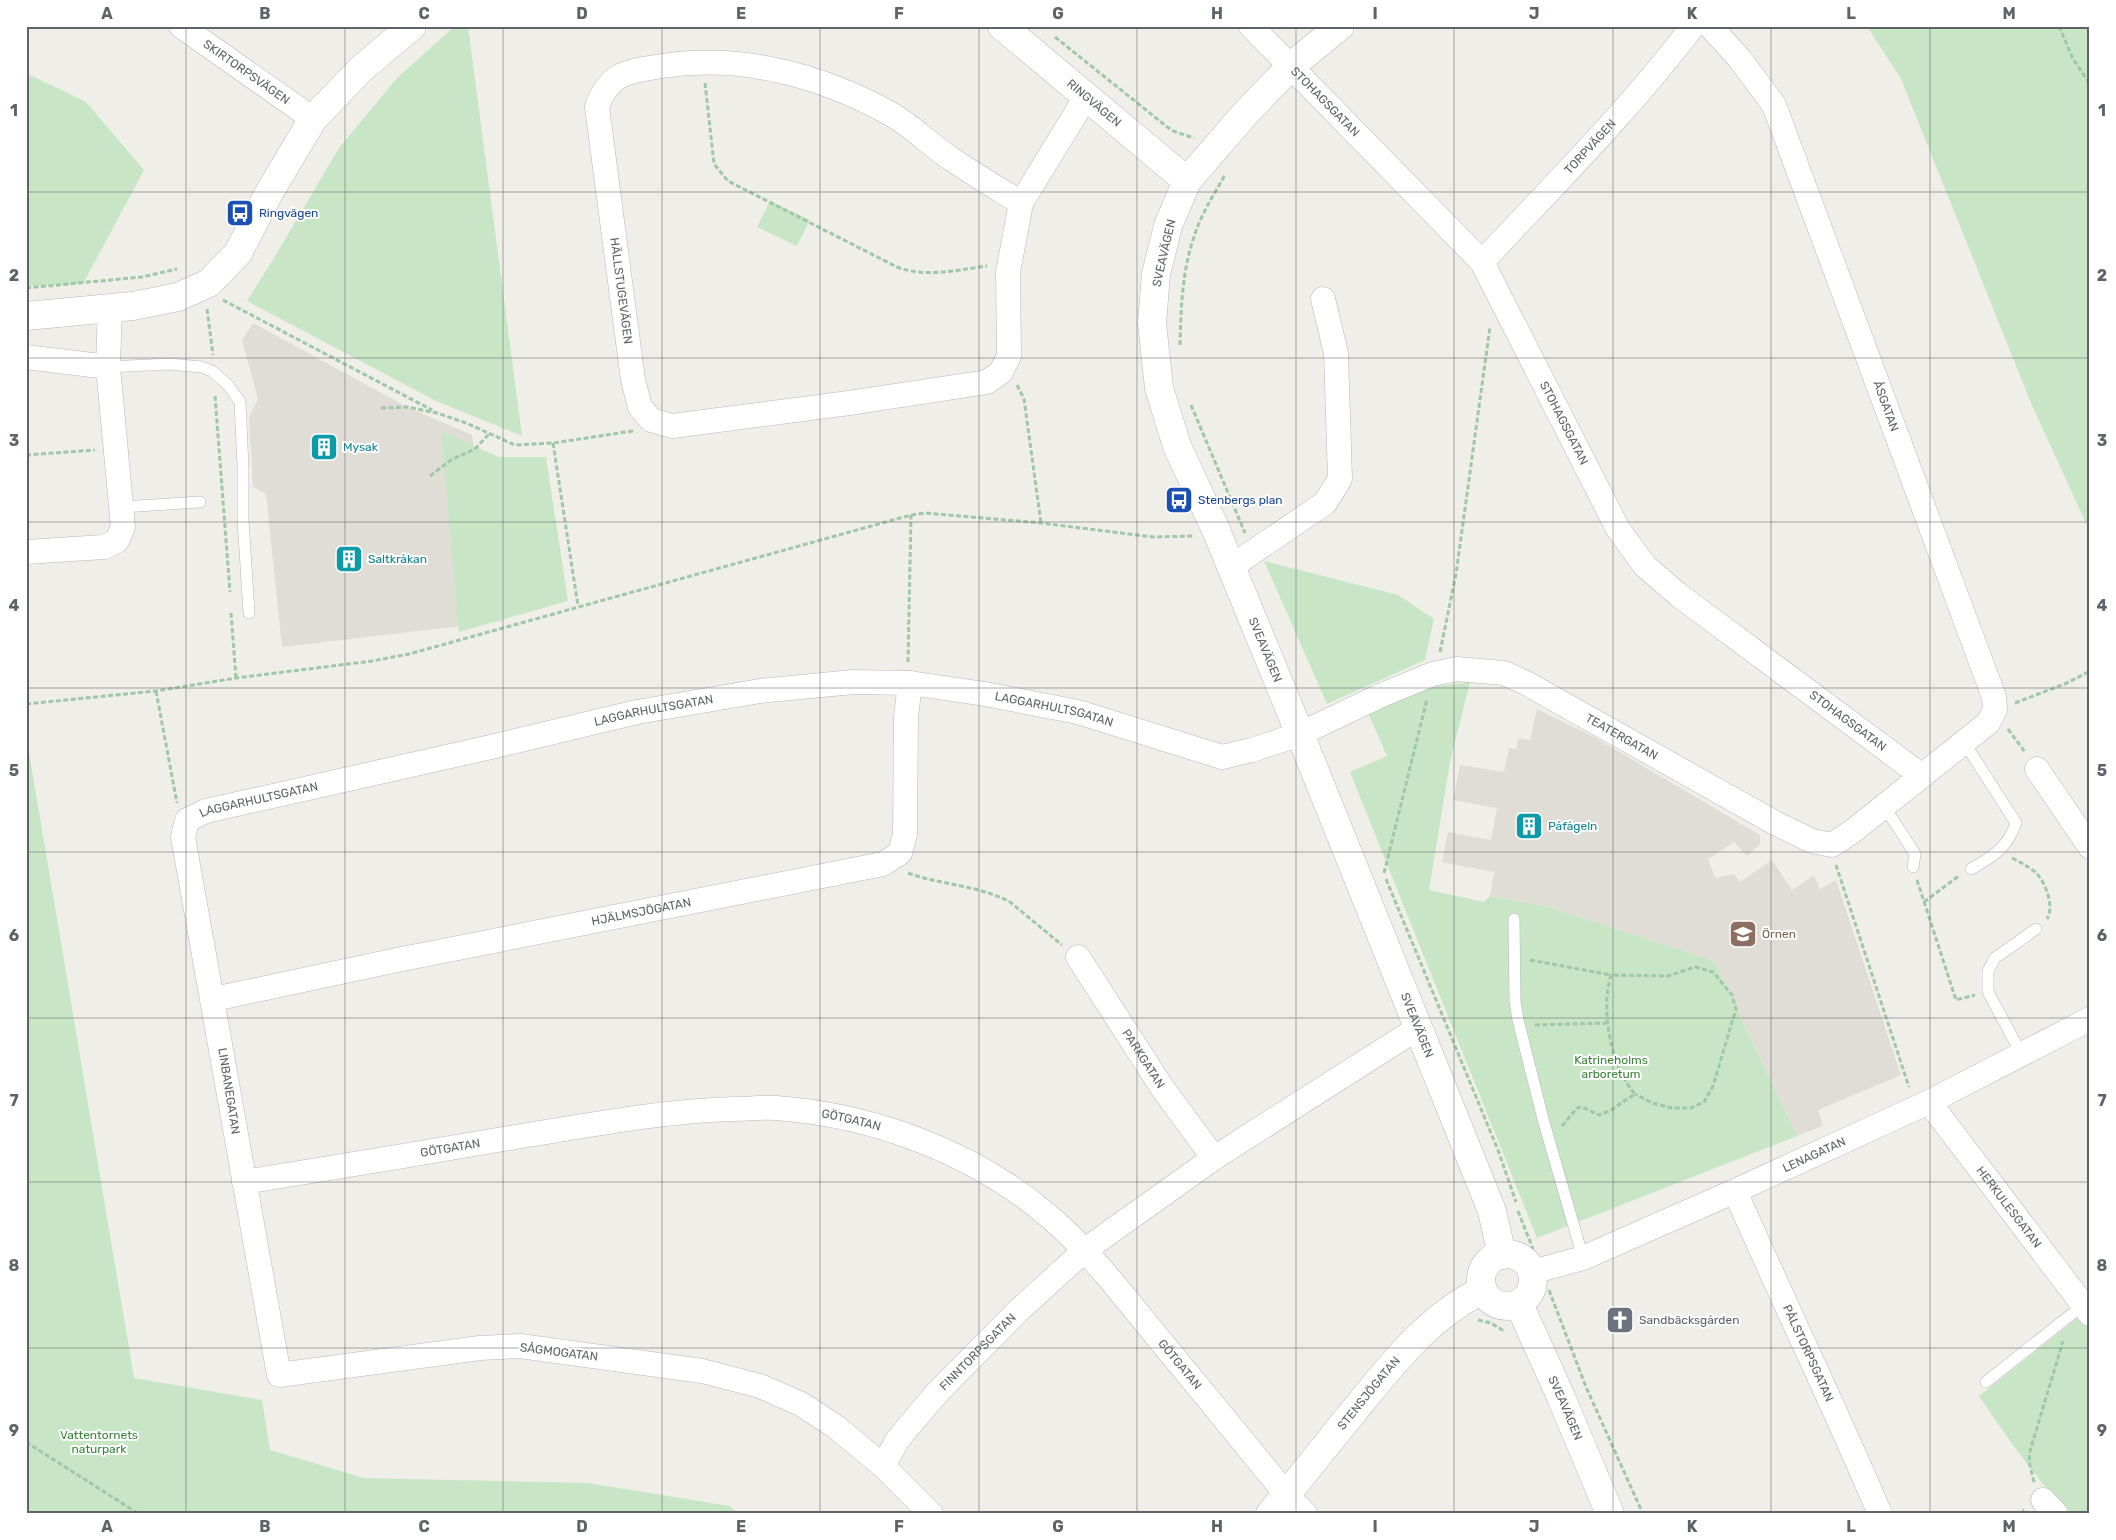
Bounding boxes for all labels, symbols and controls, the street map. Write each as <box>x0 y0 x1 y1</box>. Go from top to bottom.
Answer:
text: A <box>101 4 113 23</box>
text: B <box>259 4 271 23</box>
text: C <box>418 4 430 23</box>
text: D <box>576 4 588 23</box>
text: E <box>736 4 746 23</box>
text: F <box>894 4 904 23</box>
text: G <box>1052 4 1064 23</box>
text: H <box>1211 4 1223 23</box>
text: I <box>1372 4 1378 23</box>
text: J <box>1529 4 1539 23</box>
text: K <box>1687 4 1698 23</box>
text: L <box>1846 4 1856 23</box>
text: M <box>2002 4 2016 23</box>
street label: SKIRTORPSVÄGEN <box>201 37 292 107</box>
street label: STOHAGSGATAN <box>1288 64 1362 140</box>
street label: RINGVÄGEN <box>1064 76 1124 130</box>
text: 1 <box>10 101 18 120</box>
text: 1 <box>2098 101 2106 120</box>
street label: TORPVÄGEN <box>1562 117 1619 177</box>
bus stop icon: Ringvägen <box>225 198 255 228</box>
place label: Ringvägen <box>259 206 318 220</box>
street label: SVEAVÄGEN <box>1149 218 1179 288</box>
street label: HÄLLSTUGEVÄGEN <box>607 237 635 345</box>
text: 2 <box>9 266 19 285</box>
text: 2 <box>2097 266 2107 285</box>
street label: STOHAGSGATAN <box>1537 379 1591 467</box>
street label: ÅSGATAN <box>1870 379 1902 433</box>
text: 3 <box>9 431 19 450</box>
text: 3 <box>2097 431 2107 450</box>
building icon: Mysak <box>309 432 339 462</box>
place label: Mysak <box>343 440 379 454</box>
bus stop icon: Stenbergs plan <box>1164 485 1194 515</box>
place label: Stenbergs plan <box>1198 493 1283 507</box>
building icon: Saltkråkan <box>334 544 364 574</box>
place label: Saltkråkan <box>368 552 427 566</box>
text: 4 <box>9 596 20 615</box>
text: 4 <box>2097 596 2108 615</box>
street label: SVEAVÄGEN <box>1246 615 1285 684</box>
street label: STOHAGSGATAN <box>1807 688 1889 754</box>
street label: LAGGARHULTSGATAN <box>994 689 1115 730</box>
street label: LAGGARHULTSGATAN <box>593 692 714 729</box>
street label: TEATERGATAN <box>1583 711 1661 763</box>
text: 5 <box>9 761 19 780</box>
text: 5 <box>2097 761 2107 780</box>
street label: LAGGARHULTSGATAN <box>197 779 319 820</box>
building icon: Påfågeln <box>1514 811 1544 841</box>
place label: Påfågeln <box>1548 819 1597 833</box>
street label: HJÄLMSJÖGATAN <box>590 895 692 928</box>
school or university icon: Örnen <box>1728 919 1758 949</box>
text: 6 <box>9 926 19 945</box>
text: 6 <box>2097 926 2107 945</box>
place label: Örnen <box>1762 927 1796 941</box>
street label: SVEAVÄGEN <box>1398 991 1437 1060</box>
street label: PARKGATAN <box>1119 1027 1168 1091</box>
street label: LINBANEGATAN <box>215 1047 243 1135</box>
park label: Katrineholms arboretum <box>1574 1053 1648 1081</box>
text: 7 <box>9 1091 19 1110</box>
text: 7 <box>2097 1091 2107 1110</box>
street label: GÖTGATAN <box>820 1107 883 1134</box>
street label: LENAGATAN <box>1780 1134 1848 1175</box>
street label: GÖTGATAN <box>419 1136 481 1160</box>
street label: HERKULESGATAN <box>1973 1164 2044 1251</box>
text: 8 <box>9 1256 20 1275</box>
text: 8 <box>2097 1256 2108 1275</box>
street label: PÅLSTORPSGATAN <box>1780 1303 1837 1404</box>
church icon: Sandbäcksgården <box>1605 1305 1635 1335</box>
street label: FINNTORPSGATAN <box>937 1310 1019 1393</box>
place label: Sandbäcksgården <box>1639 1313 1739 1327</box>
street label: GÖTGATAN <box>1155 1337 1204 1392</box>
street label: SÅGMOGATAN <box>519 1340 599 1364</box>
street label: STENSJÖGATAN <box>1334 1354 1403 1433</box>
street label: SVEAVÄGEN <box>1545 1374 1585 1442</box>
text: 9 <box>9 1421 19 1440</box>
text: 9 <box>2097 1421 2107 1440</box>
park label: Vattentornets naturpark <box>60 1428 138 1456</box>
text: A <box>101 1517 113 1536</box>
text: B <box>259 1517 271 1536</box>
text: C <box>418 1517 430 1536</box>
text: D <box>576 1517 588 1536</box>
text: E <box>736 1517 746 1536</box>
text: F <box>894 1517 904 1536</box>
text: G <box>1052 1517 1064 1536</box>
text: H <box>1211 1517 1223 1536</box>
text: I <box>1372 1517 1378 1536</box>
text: J <box>1529 1517 1539 1536</box>
text: K <box>1687 1517 1698 1536</box>
text: L <box>1846 1517 1856 1536</box>
text: M <box>2002 1517 2016 1536</box>

